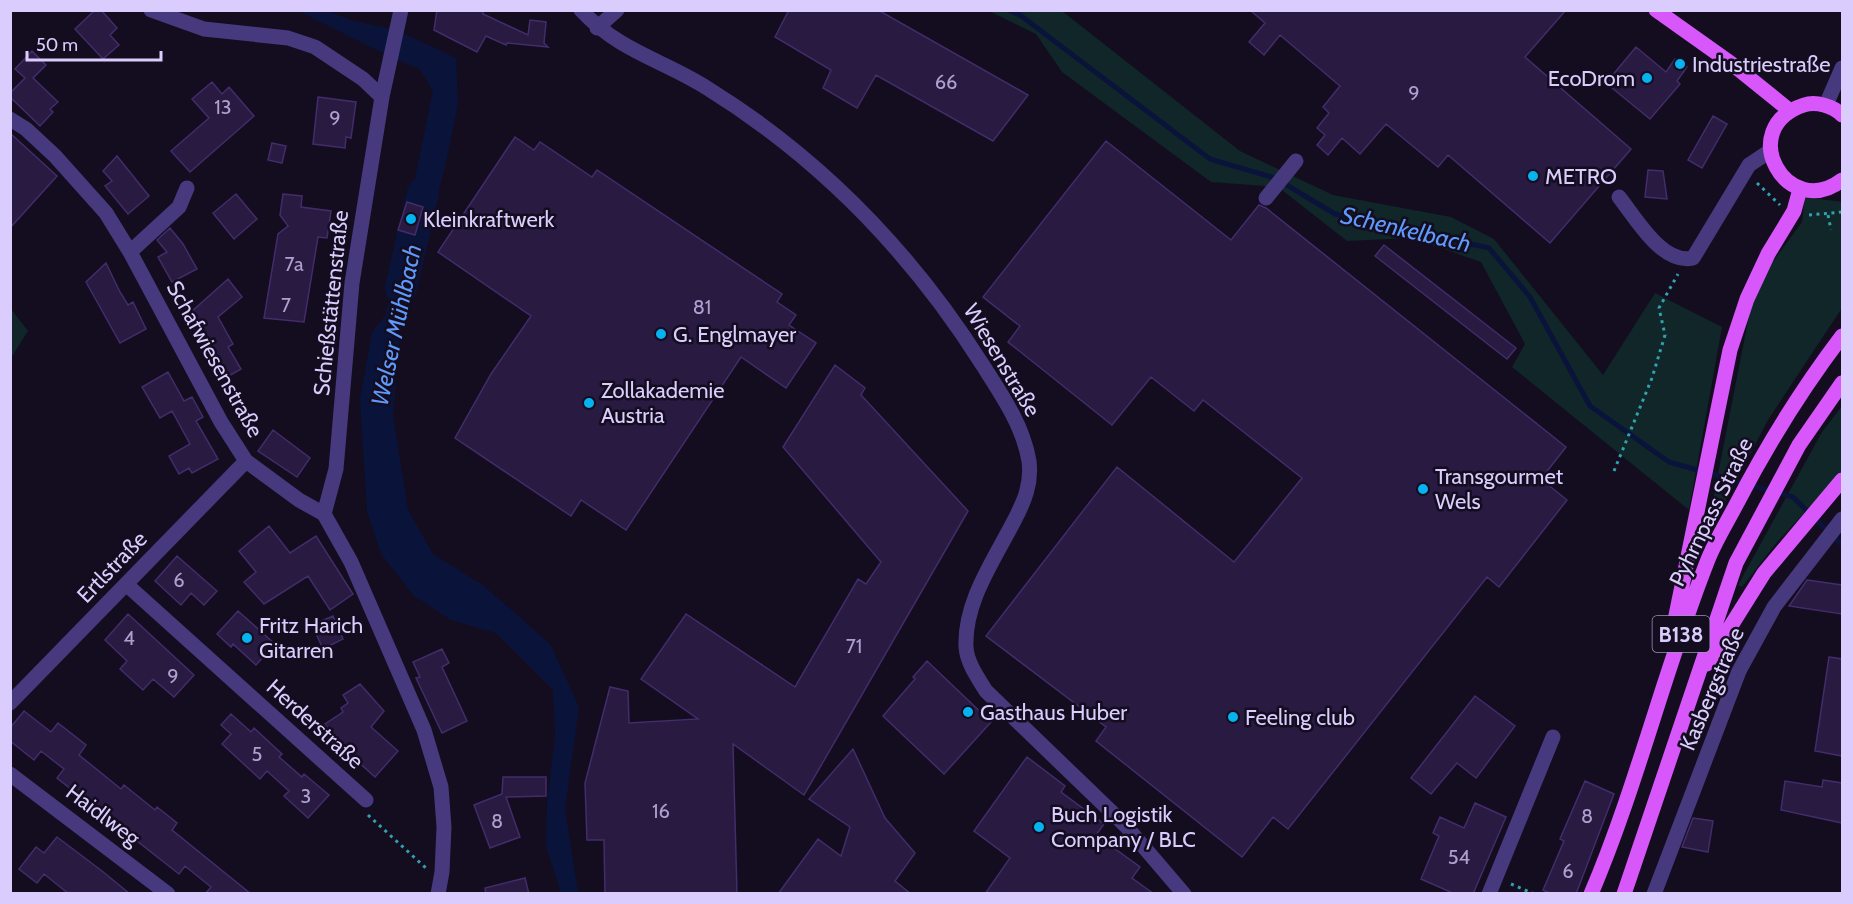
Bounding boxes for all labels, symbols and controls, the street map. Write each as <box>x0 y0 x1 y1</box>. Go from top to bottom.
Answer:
scale bar <box>27 24 160 62</box>
text: 50 m <box>36 34 78 56</box>
place label: Industriestraße <box>1692 51 1831 78</box>
marker: Industriestraße <box>1673 57 1687 71</box>
place label: EcoDrom <box>1548 65 1635 92</box>
house number: 66 <box>935 70 957 94</box>
marker: EcoDrom <box>1640 71 1654 85</box>
house number: 9 <box>1408 81 1420 105</box>
house number: 13 <box>214 95 232 119</box>
house number: 9 <box>329 106 341 130</box>
place label: METRO <box>1545 163 1617 190</box>
marker: METRO <box>1526 169 1540 183</box>
water label: Schenkelbach <box>1338 200 1474 258</box>
place label: Kleinkraftwerk <box>423 206 555 233</box>
street label: Schießstättenstraße <box>308 209 354 397</box>
marker: Kleinkraftwerk <box>404 212 418 226</box>
water label: Welser Mühlbach <box>365 242 427 408</box>
house number: 7a <box>285 252 304 276</box>
street label: Schafwiesenstraße <box>161 276 269 442</box>
house number: 7 <box>281 293 291 317</box>
house number: 81 <box>693 295 711 319</box>
street label: Wiesenstraße <box>958 299 1046 421</box>
place label: G. Englmayer <box>673 321 796 348</box>
marker: G. Englmayer <box>654 327 668 341</box>
place label: Zollakademie Austria <box>601 377 725 429</box>
marker: Zollakademie Austria <box>582 396 596 410</box>
street label: Pyhrnpass Straße <box>1663 433 1759 591</box>
place label: Transgourmet Wels <box>1435 463 1564 515</box>
marker: Transgourmet Wels <box>1416 482 1430 496</box>
street label: Ertlstraße <box>71 526 153 608</box>
house number: 6 <box>173 568 185 592</box>
place label: Fritz Harich Gitarren <box>259 612 363 664</box>
road number: B138 <box>1652 616 1710 652</box>
street label: Kasbergstraße <box>1674 623 1750 755</box>
house number: 4 <box>123 626 135 650</box>
marker: Fritz Harich Gitarren <box>240 631 254 645</box>
house number: 71 <box>846 634 862 658</box>
house number: 9 <box>167 664 179 688</box>
street label: Herderstraße <box>261 673 369 775</box>
place label: Gasthaus Huber <box>980 699 1127 726</box>
place label: Feeling club <box>1245 704 1355 731</box>
marker: Gasthaus Huber <box>961 705 975 719</box>
marker: Feeling club <box>1226 710 1240 724</box>
house number: 5 <box>252 742 262 766</box>
street label: Haidlweg <box>61 778 146 852</box>
house number: 3 <box>301 784 311 808</box>
house number: 16 <box>652 799 670 823</box>
place label: Buch Logistik Company / BLC <box>1051 801 1196 853</box>
house number: 8 <box>1581 804 1593 828</box>
house number: 8 <box>491 809 503 833</box>
marker: Buch Logistik Company / BLC <box>1032 820 1046 834</box>
house number: 54 <box>1448 845 1471 869</box>
house number: 6 <box>1562 859 1574 883</box>

